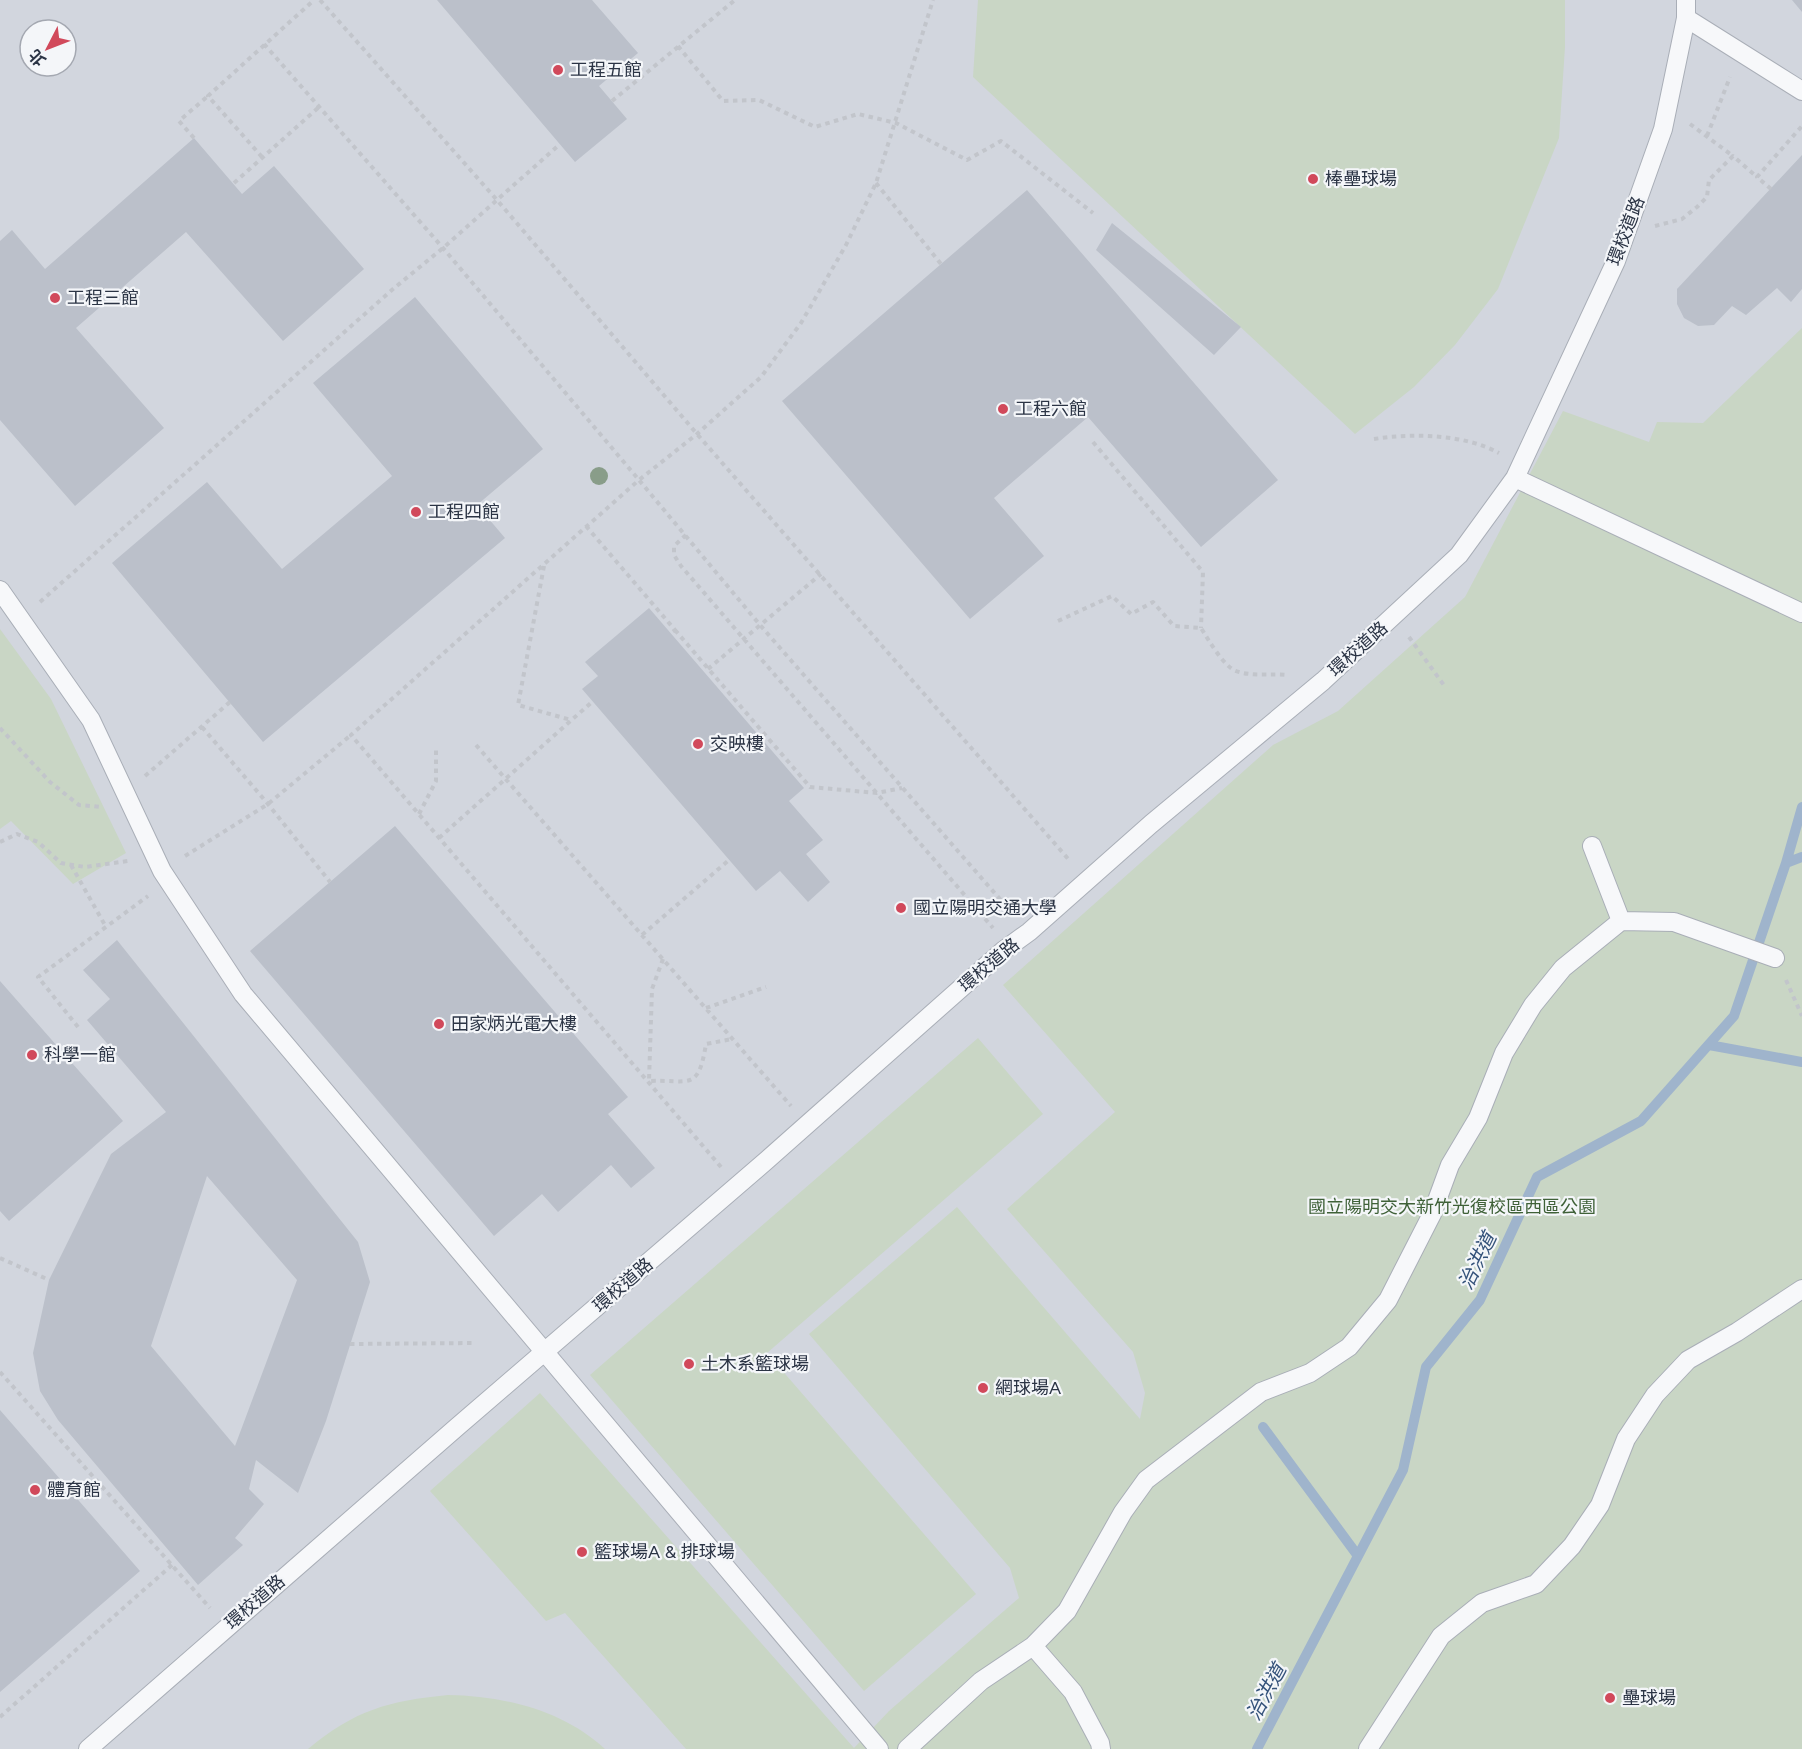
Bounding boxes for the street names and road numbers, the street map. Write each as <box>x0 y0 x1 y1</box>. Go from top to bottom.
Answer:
street label: 環校道路 <box>1603 193 1649 269</box>
street label: 環校道路 <box>1324 617 1392 681</box>
street label: 環校道路 <box>954 933 1024 997</box>
street label: 環校道路 <box>589 1253 657 1317</box>
street label: 環校道路 <box>221 1570 289 1634</box>

